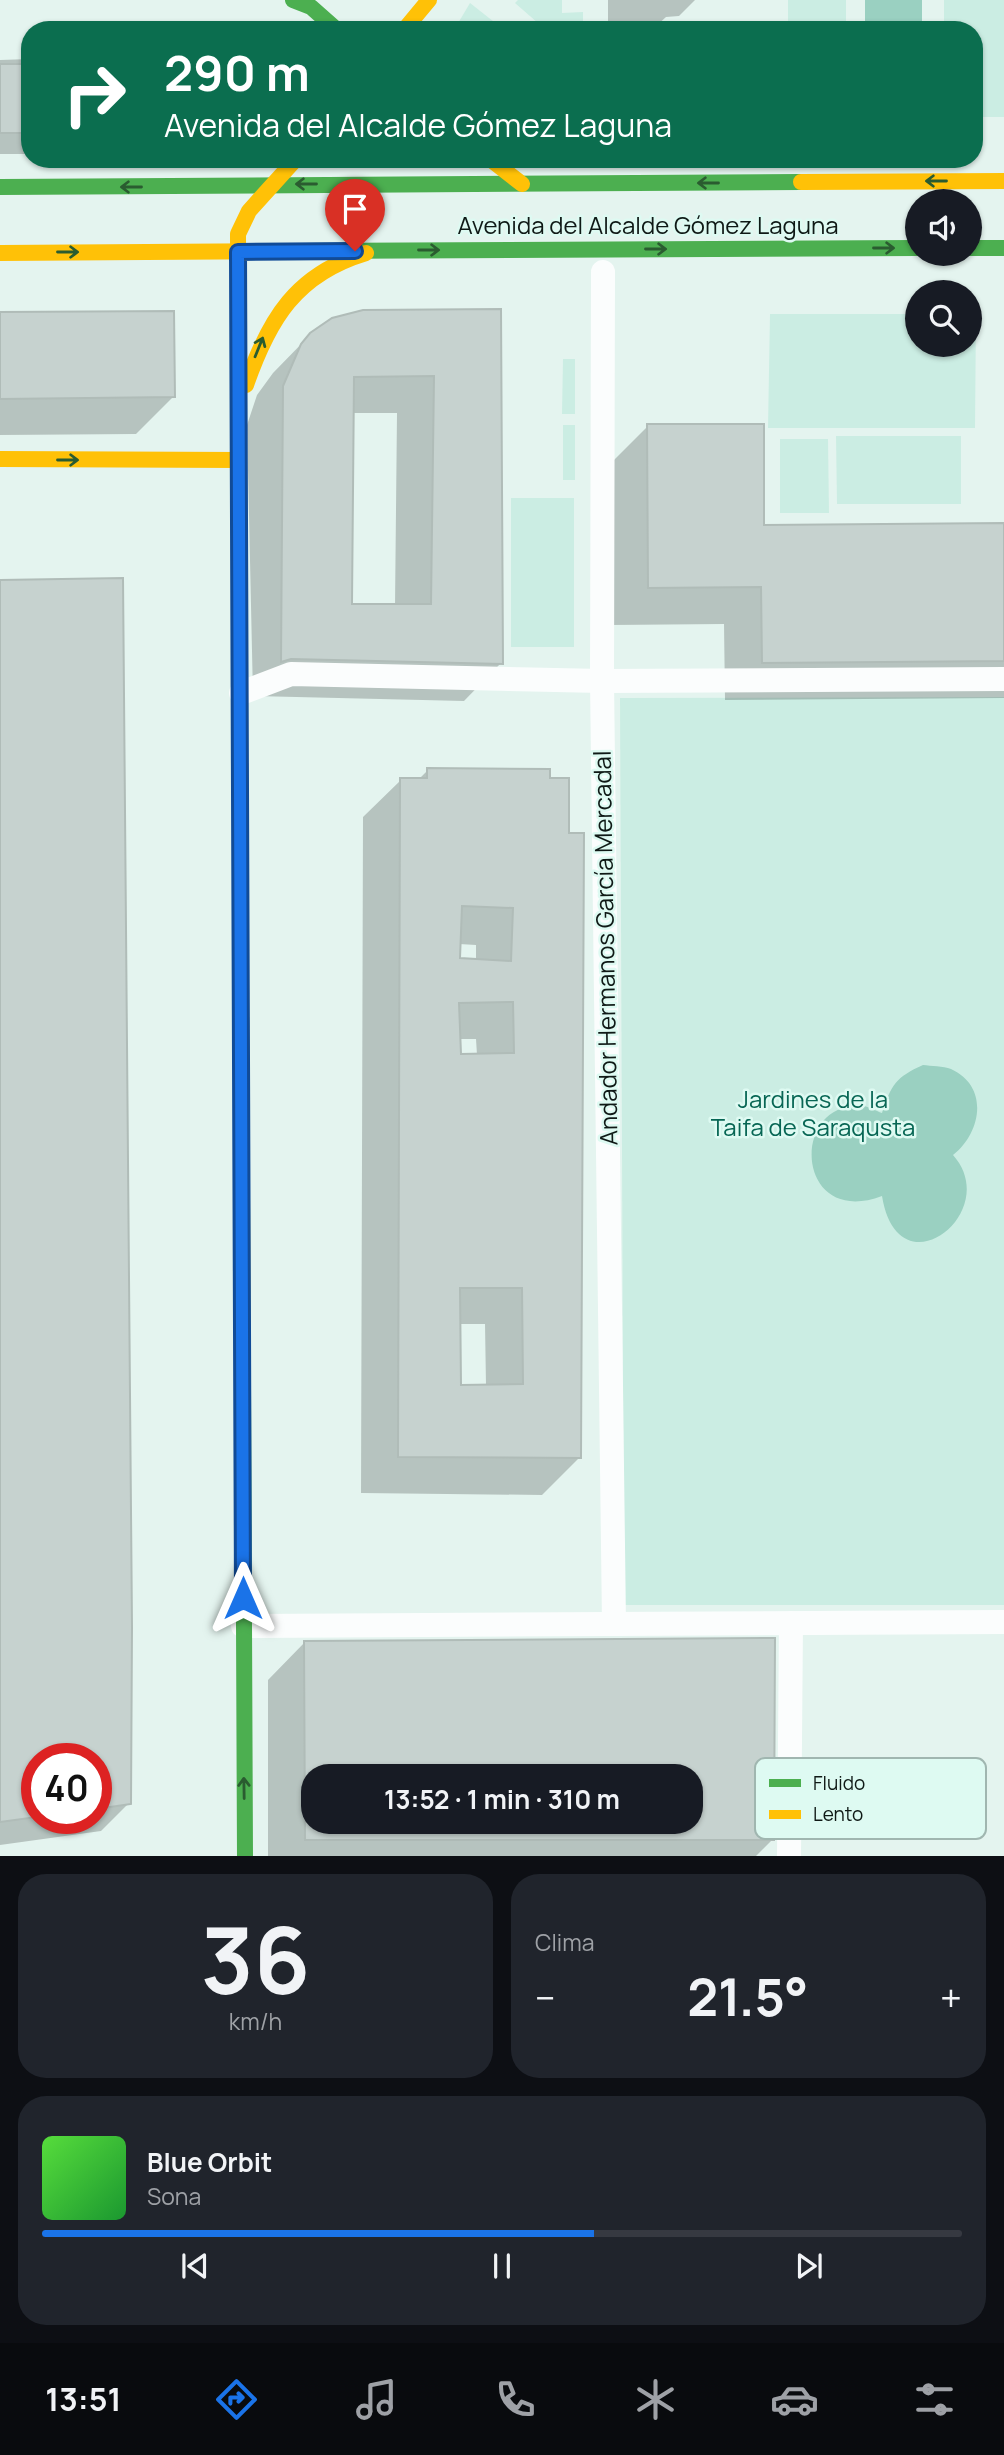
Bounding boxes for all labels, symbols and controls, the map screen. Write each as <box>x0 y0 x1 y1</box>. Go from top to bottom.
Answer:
text: 290 m <box>164 39 310 106</box>
icon: right <box>49 49 140 140</box>
text: Avenida del Alcalde Gómez Laguna <box>164 103 672 147</box>
one-way arrow <box>925 174 948 188</box>
one-way arrow <box>697 176 720 190</box>
one-way arrow <box>295 177 318 191</box>
pin <box>325 179 385 251</box>
one-way arrow <box>120 180 143 194</box>
map controls <box>905 189 982 357</box>
button: sound <box>905 189 982 266</box>
icon: arrive <box>336 190 374 228</box>
street label: Avenida del Alcalde Gómez Laguna <box>457 208 839 241</box>
one-way arrow <box>872 241 895 255</box>
one-way arrow <box>644 242 667 256</box>
one-way arrow <box>417 243 440 257</box>
one-way arrow <box>56 245 79 259</box>
button: search <box>905 280 982 357</box>
one-way arrow <box>254 337 267 358</box>
one-way arrow <box>56 453 79 467</box>
street label: Andador Hermanos García Mercadal <box>585 750 624 1146</box>
park label: Jardines de la Taifa de Saraqusta <box>711 1082 915 1143</box>
position arrow <box>206 1561 280 1635</box>
speed limit sign: 40 <box>21 1743 112 1834</box>
legend <box>755 1758 986 1839</box>
text: Fluido <box>813 1770 865 1796</box>
one-way arrow <box>237 1777 251 1800</box>
text: 13:52 · 1 min · 310 m <box>384 1781 620 1817</box>
text: Lento <box>813 1801 863 1827</box>
text: 36 <box>201 1897 310 2021</box>
text: Clima <box>535 1926 594 1958</box>
text: 21.5° <box>687 1961 808 2032</box>
text: − <box>535 1971 556 2023</box>
text: + <box>940 1971 962 2023</box>
text: km/h <box>229 2005 282 2037</box>
text: Blue Orbit <box>147 2144 272 2180</box>
text: Sona <box>147 2180 201 2212</box>
icon: previous <box>176 2247 214 2285</box>
icon: pause <box>483 2247 521 2285</box>
icon: next <box>790 2247 828 2285</box>
icon: directions <box>212 2375 261 2424</box>
icon: music <box>352 2375 401 2424</box>
icon: phone <box>491 2375 540 2424</box>
icon: climate <box>631 2375 680 2424</box>
icon: car <box>770 2375 819 2424</box>
icon: filters <box>910 2375 959 2424</box>
text: 13:51 <box>45 2377 122 2421</box>

